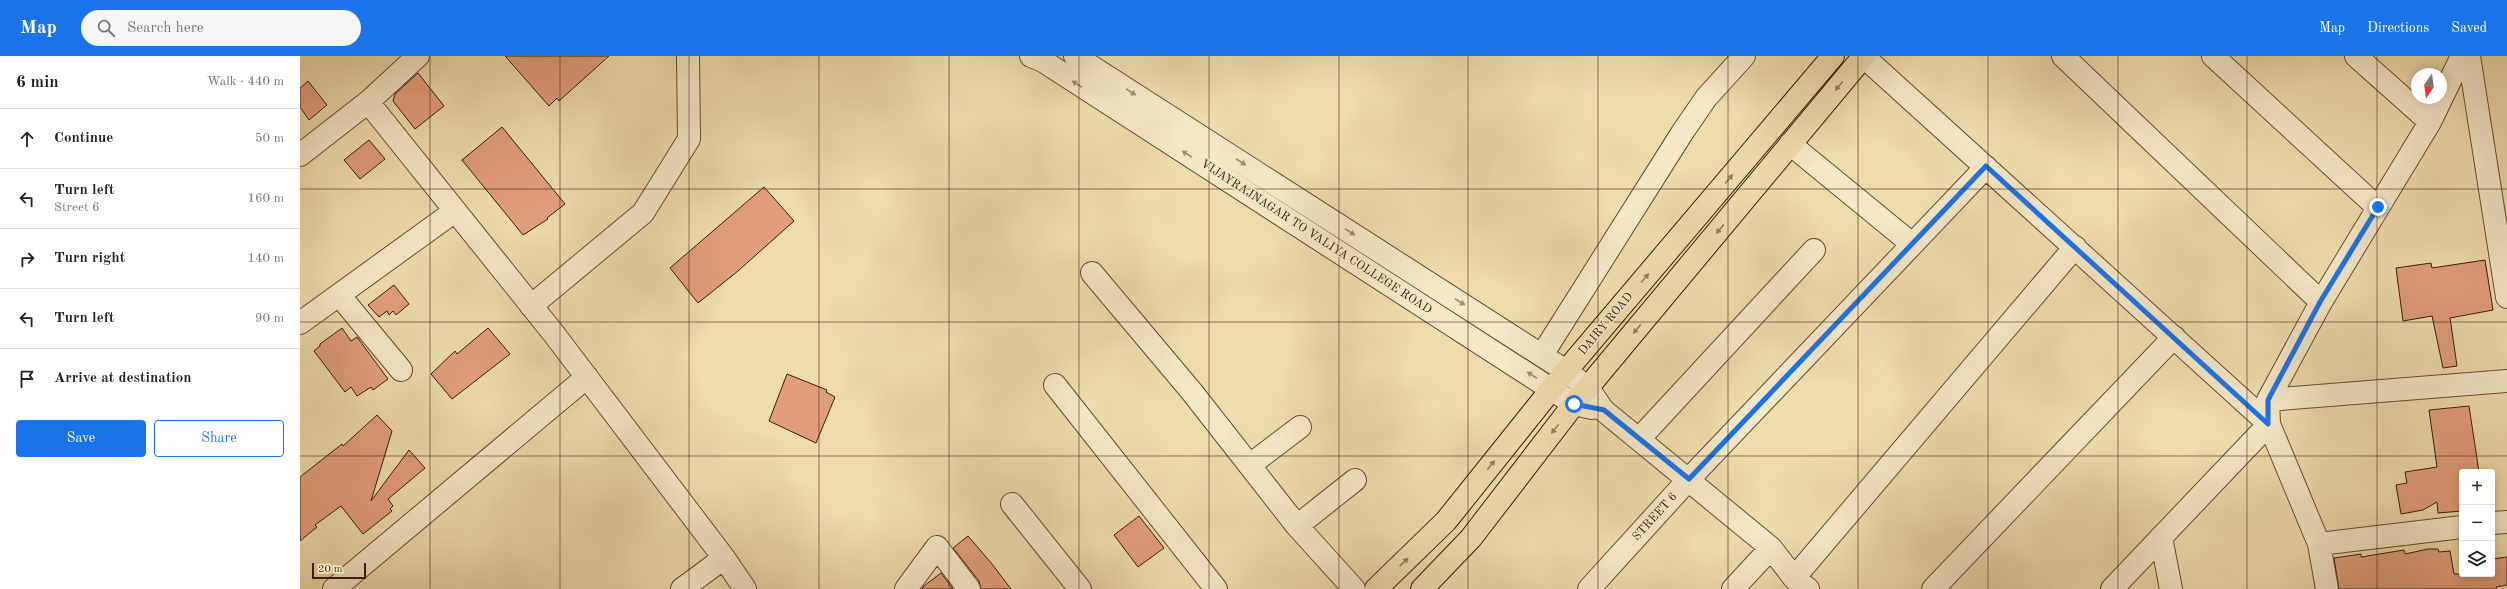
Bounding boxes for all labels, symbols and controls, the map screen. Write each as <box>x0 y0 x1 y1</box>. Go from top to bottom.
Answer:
search box <box>81 10 361 46</box>
icon: search <box>95 17 117 39</box>
text: Map <box>20 19 57 38</box>
text: Search here <box>127 21 204 36</box>
text: Map <box>2319 21 2345 35</box>
text: Directions <box>2367 21 2429 35</box>
text: Saved <box>2451 21 2487 35</box>
north arrow <box>2411 68 2447 104</box>
text: 6 min <box>16 74 59 91</box>
text: Walk · 440 m <box>207 75 284 88</box>
one-way arrow <box>1072 80 1083 88</box>
one-way arrow <box>1835 81 1844 91</box>
one-way arrow <box>1126 88 1136 96</box>
icon: ahead <box>16 128 38 150</box>
text: Continue <box>54 131 113 146</box>
text: 50 m <box>255 132 284 145</box>
one-way arrow <box>1182 150 1192 158</box>
street label: VIJAYRAJNAGAR TO VALIYA COLLEGE ROAD <box>1198 158 1434 316</box>
one-way arrow <box>1235 158 1246 166</box>
one-way arrow <box>1724 174 1733 184</box>
text: Turn left <box>54 183 114 198</box>
icon: left <box>16 188 38 210</box>
text: 160 m <box>247 192 284 205</box>
route end <box>2369 198 2387 216</box>
text: Street 6 <box>54 201 100 214</box>
one-way arrow <box>1716 223 1724 234</box>
one-way arrow <box>1345 228 1355 236</box>
icon: right <box>16 248 38 270</box>
text: Turn right <box>54 251 125 266</box>
text: 140 m <box>247 252 284 265</box>
one-way arrow <box>1640 273 1649 284</box>
street label: DAIRY ROAD <box>1577 290 1635 358</box>
one-way arrow <box>1454 299 1465 306</box>
icon: left <box>16 308 38 330</box>
text: Turn left <box>54 311 114 326</box>
text: 90 m <box>255 312 284 325</box>
one-way arrow <box>1633 323 1641 334</box>
icon: arrive <box>16 368 38 390</box>
text: Arrive at destination <box>54 371 192 386</box>
one-way arrow <box>1526 372 1538 379</box>
route start <box>1565 395 1583 413</box>
button: Save <box>16 420 146 457</box>
button: Share <box>154 420 284 457</box>
one-way arrow <box>1550 424 1559 435</box>
one-way arrow <box>1486 460 1495 471</box>
map controls <box>2459 469 2495 577</box>
button: + <box>2459 469 2495 505</box>
street label: STREET 6 <box>1630 491 1680 543</box>
button: − <box>2459 505 2495 541</box>
button: layers <box>2459 541 2495 577</box>
one-way arrow <box>1399 557 1409 567</box>
scale bar <box>312 561 366 580</box>
text: 20 m <box>318 564 343 575</box>

